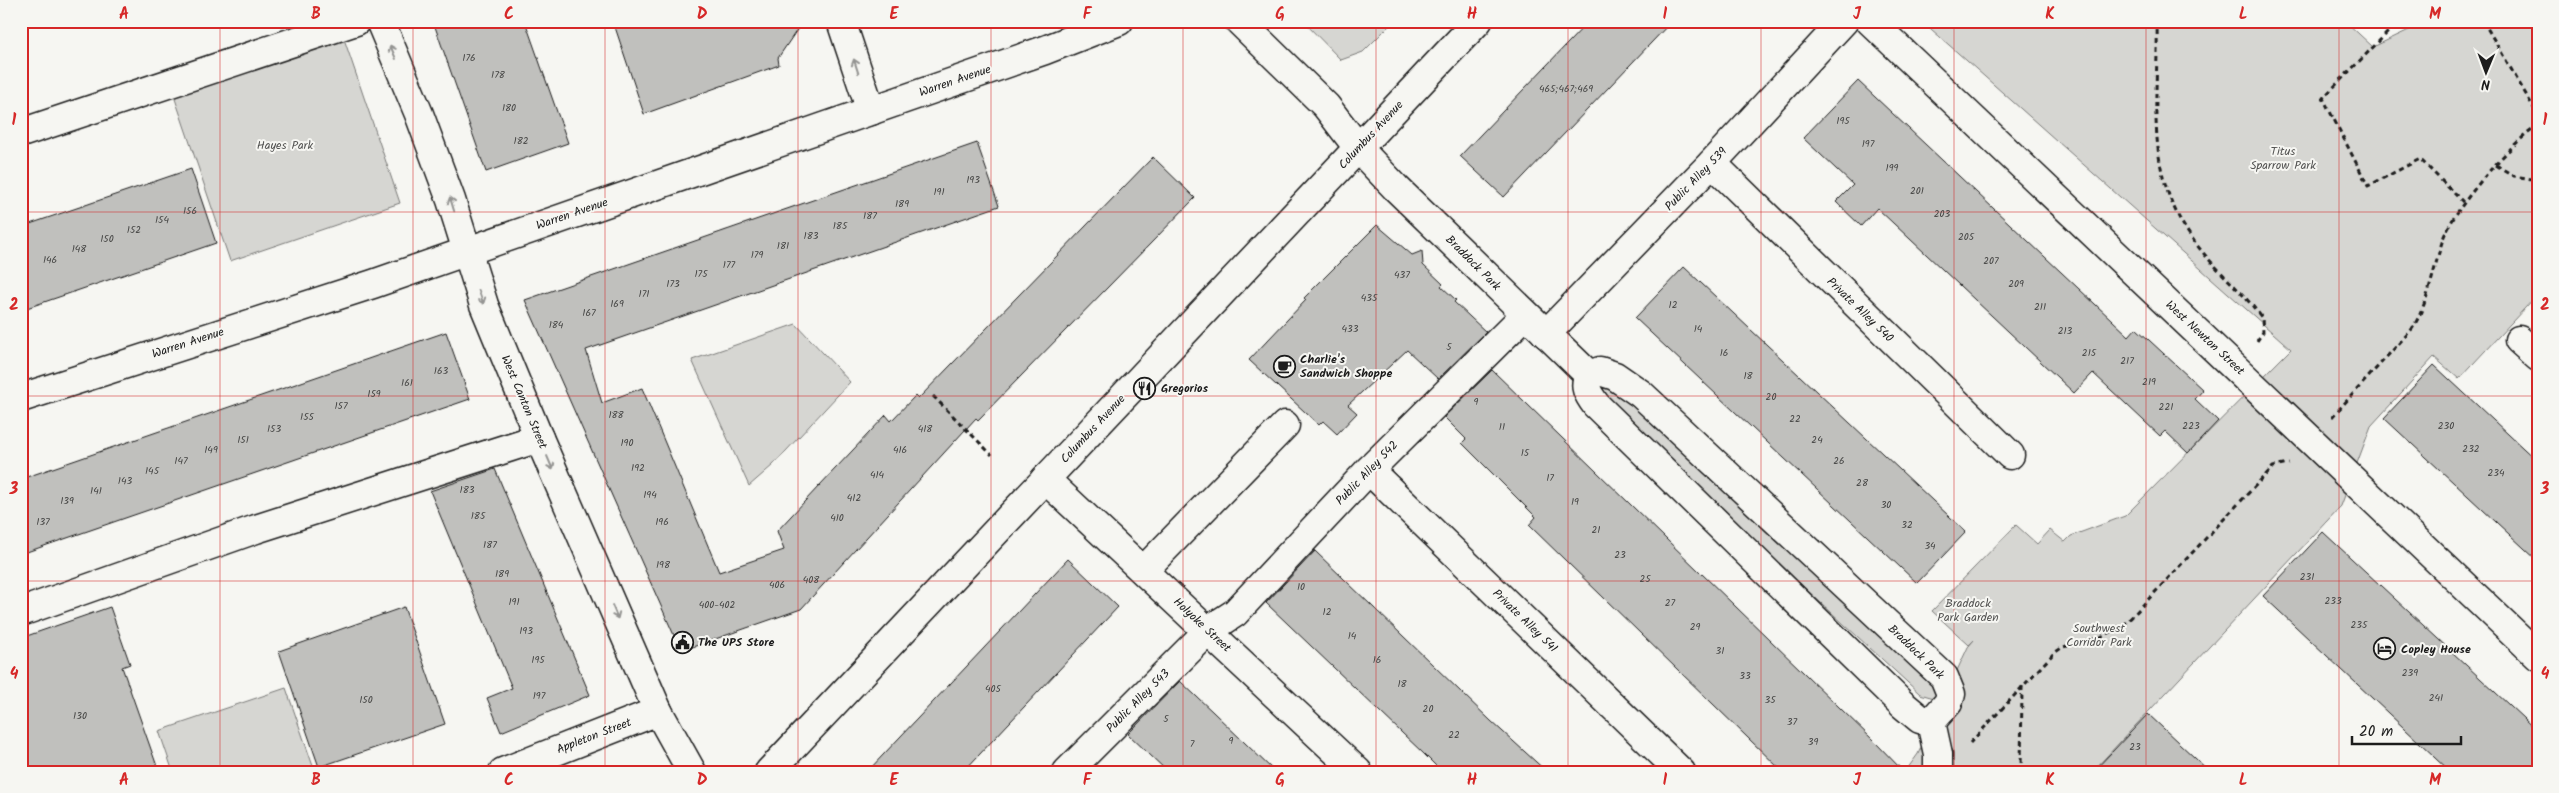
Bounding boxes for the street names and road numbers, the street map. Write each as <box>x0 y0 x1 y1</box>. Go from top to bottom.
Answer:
street label: Warren Avenue <box>916 60 994 102</box>
street label: Columbus Avenue <box>1334 96 1408 174</box>
street label: Public Alley 539 <box>1660 143 1732 215</box>
street label: Warren Avenue <box>533 193 611 235</box>
street label: Braddock Park <box>1441 231 1505 295</box>
street label: Private Alley 540 <box>1822 273 1898 347</box>
street label: West Newton Street <box>2161 296 2249 380</box>
street label: Warren Avenue <box>149 322 227 364</box>
street label: West Canton Street <box>496 352 552 452</box>
street label: Columbus Avenue <box>1056 390 1130 468</box>
street label: Public Alley 542 <box>1331 436 1403 510</box>
street label: Private Alley 541 <box>1488 585 1562 657</box>
street label: Holyoke Street <box>1169 593 1236 657</box>
street label: Braddock Park <box>1883 620 1949 684</box>
street label: Public Alley 543 <box>1103 666 1173 736</box>
street label: Appleton Street <box>554 713 635 759</box>

